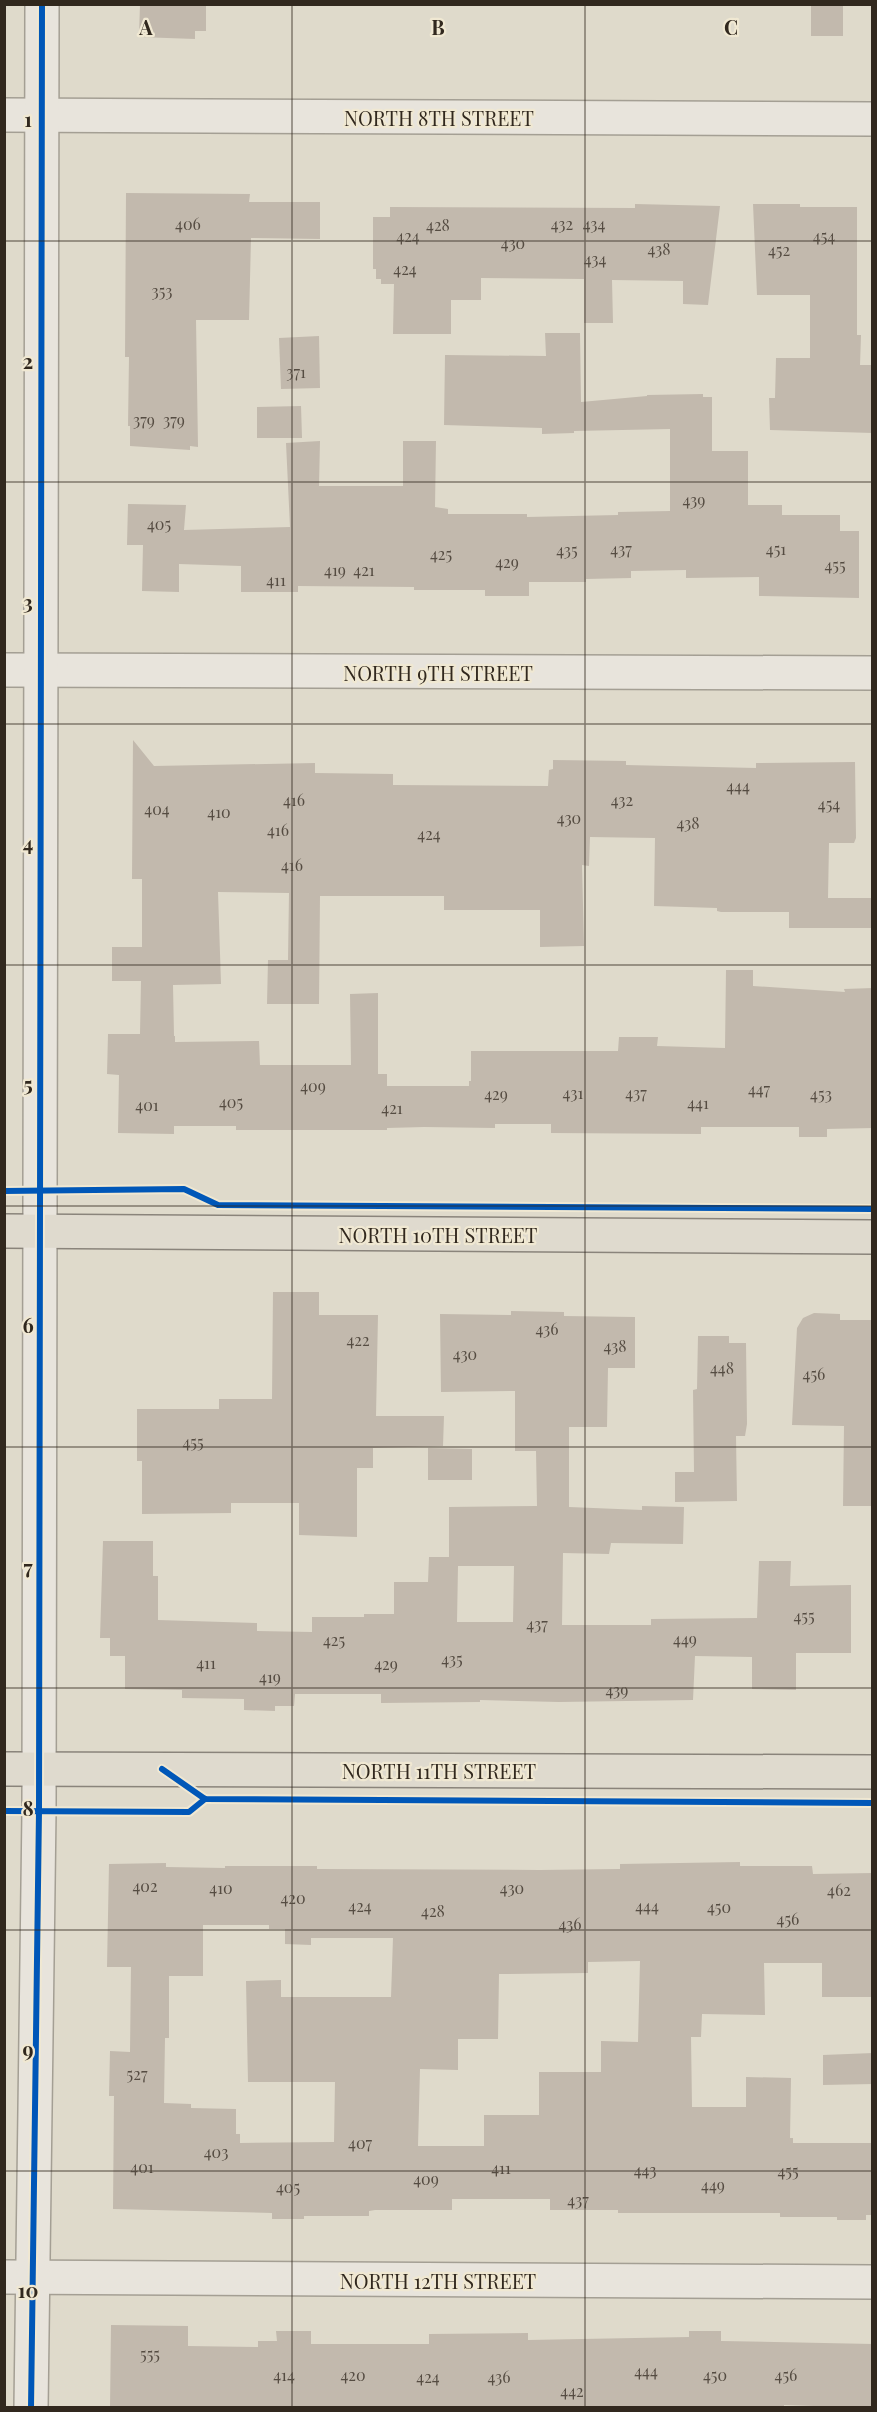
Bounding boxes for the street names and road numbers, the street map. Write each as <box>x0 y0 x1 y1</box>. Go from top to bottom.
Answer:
street label: NORTH 8TH STREET <box>344 104 534 131</box>
street label: NORTH 9TH STREET <box>343 659 533 686</box>
street label: NORTH 10TH STREET <box>339 1221 537 1248</box>
street label: NORTH 11TH STREET <box>342 1757 536 1784</box>
street label: NORTH 12TH STREET <box>340 2267 536 2294</box>

